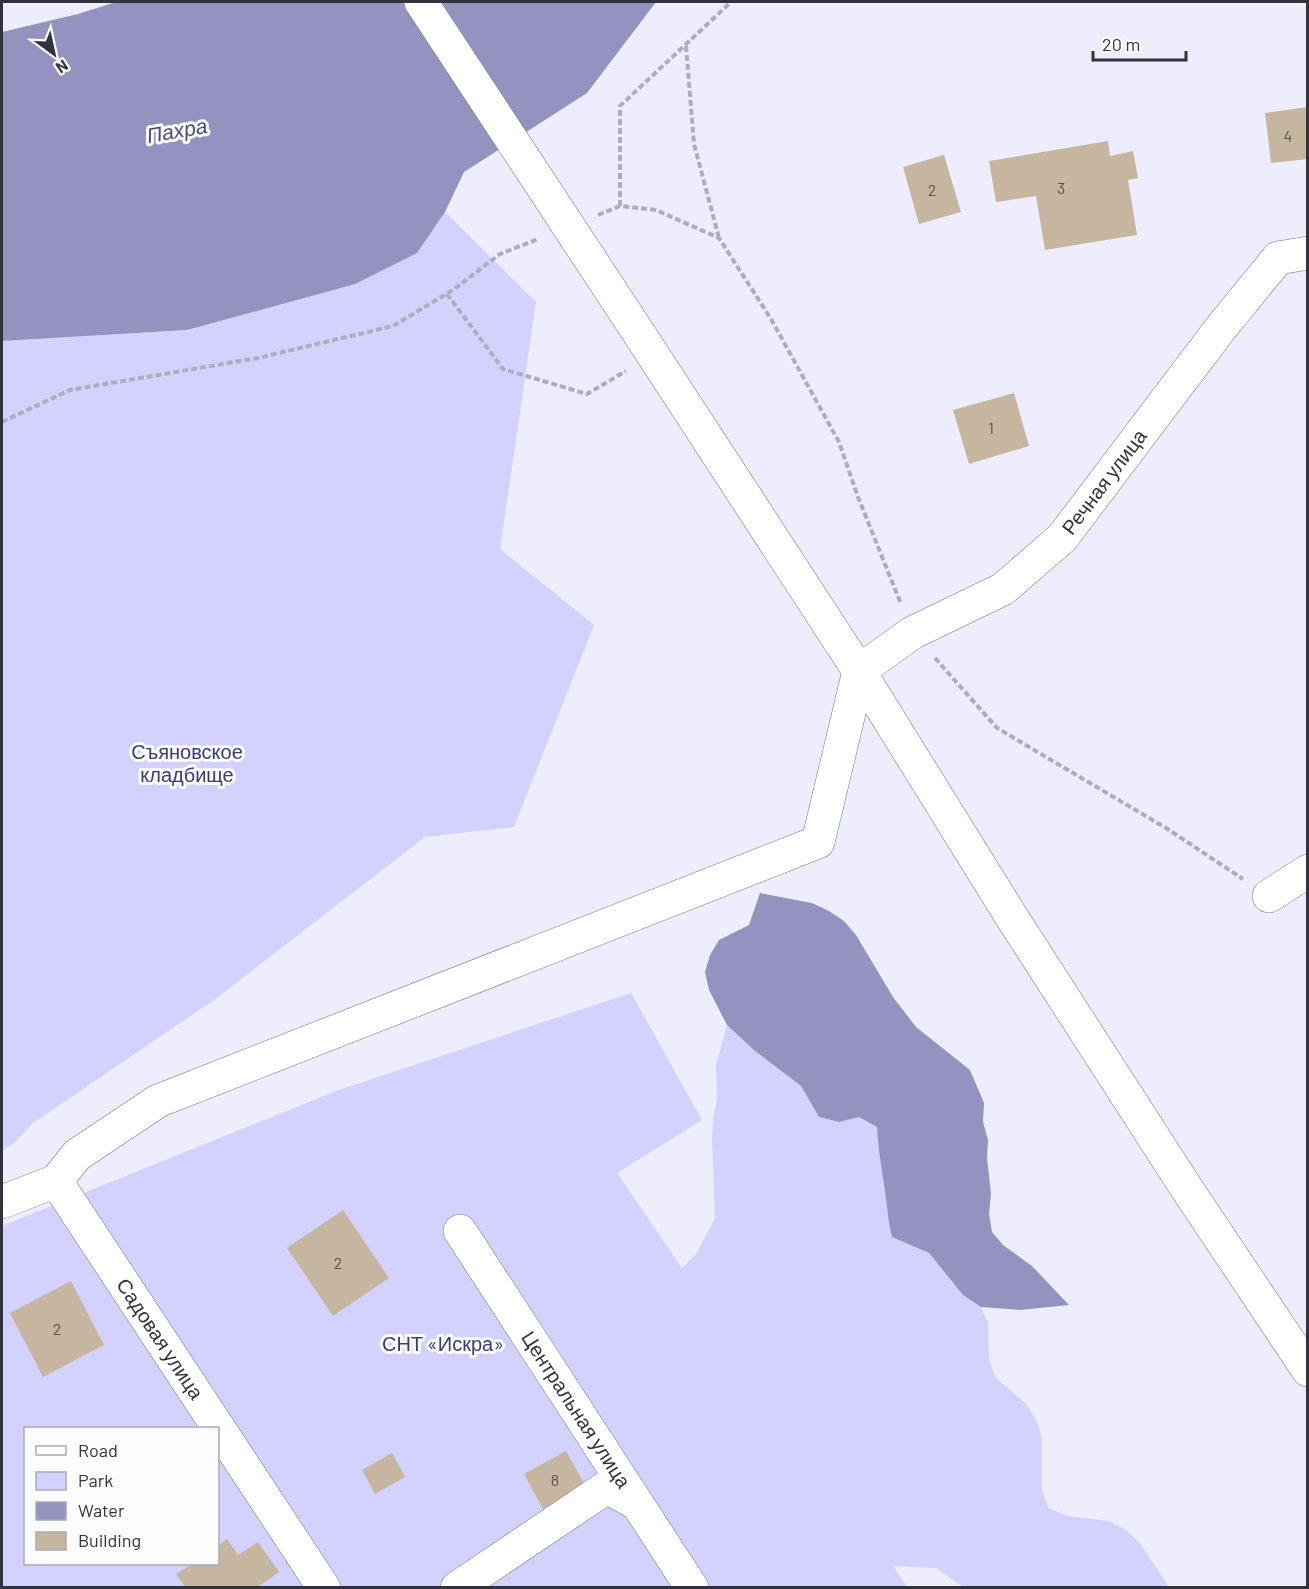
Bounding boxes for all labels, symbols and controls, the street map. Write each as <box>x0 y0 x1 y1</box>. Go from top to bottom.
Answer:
north arrow <box>24 24 84 84</box>
scale bar <box>1093 24 1186 62</box>
text: 20 m <box>1102 33 1140 55</box>
text: N <box>53 56 72 78</box>
water label: Пахра <box>145 112 209 147</box>
house number: 4 <box>1284 126 1292 145</box>
house number: 3 <box>1057 178 1065 197</box>
house number: 2 <box>928 180 936 199</box>
house number: 1 <box>988 418 994 437</box>
street label: Речная улица <box>1056 423 1151 539</box>
park label: Съяновское кладбище <box>131 739 243 786</box>
house number: 2 <box>334 1253 342 1272</box>
street label: Садовая улица <box>112 1273 210 1404</box>
house number: 2 <box>53 1319 61 1338</box>
street label: Центральная улица <box>517 1326 637 1493</box>
park label: СНТ «Искра» <box>382 1331 504 1355</box>
legend <box>24 1427 219 1565</box>
text: Road <box>78 1439 118 1461</box>
text: Park <box>78 1469 113 1491</box>
house number: 8 <box>551 1470 559 1489</box>
text: Water <box>78 1499 125 1521</box>
text: Building <box>78 1529 141 1551</box>

